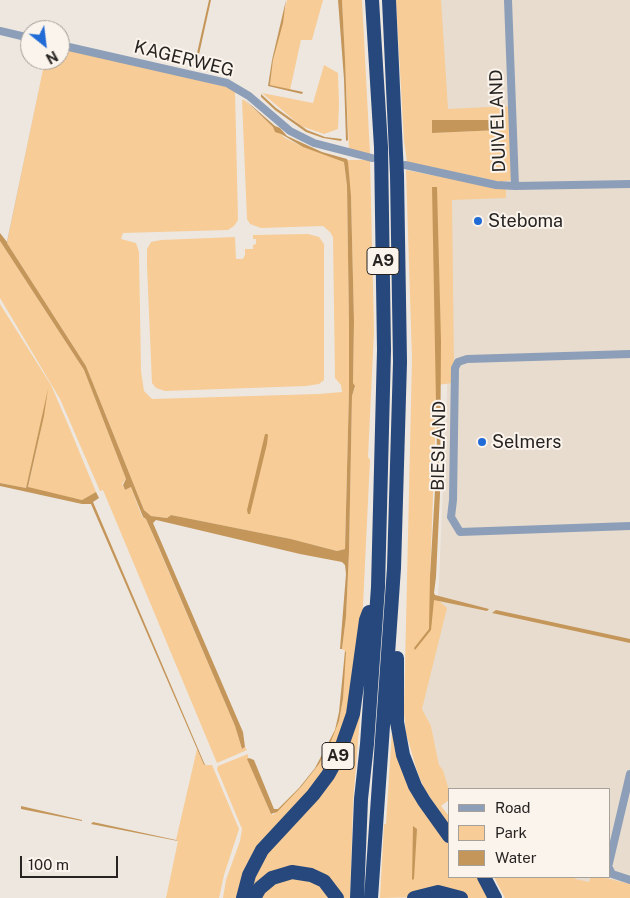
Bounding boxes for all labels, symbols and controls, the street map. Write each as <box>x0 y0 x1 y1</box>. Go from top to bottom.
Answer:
north arrow <box>20 20 70 70</box>
street label: KAGERWEG <box>132 36 236 82</box>
text: N <box>43 48 60 67</box>
street label: DUIVELAND <box>485 69 511 173</box>
place label: Steboma <box>488 210 563 232</box>
marker: Steboma <box>472 215 484 227</box>
road number: A9 <box>367 248 399 274</box>
street label: BIESLAND <box>427 401 451 491</box>
place label: Selmers <box>492 431 561 453</box>
marker: Selmers <box>476 436 488 448</box>
road number: A9 <box>322 742 354 769</box>
legend <box>448 788 610 878</box>
text: Road <box>495 799 531 816</box>
text: Park <box>495 824 527 841</box>
scale bar <box>22 846 120 878</box>
text: Water <box>495 849 537 866</box>
text: 100 m <box>28 856 69 873</box>

